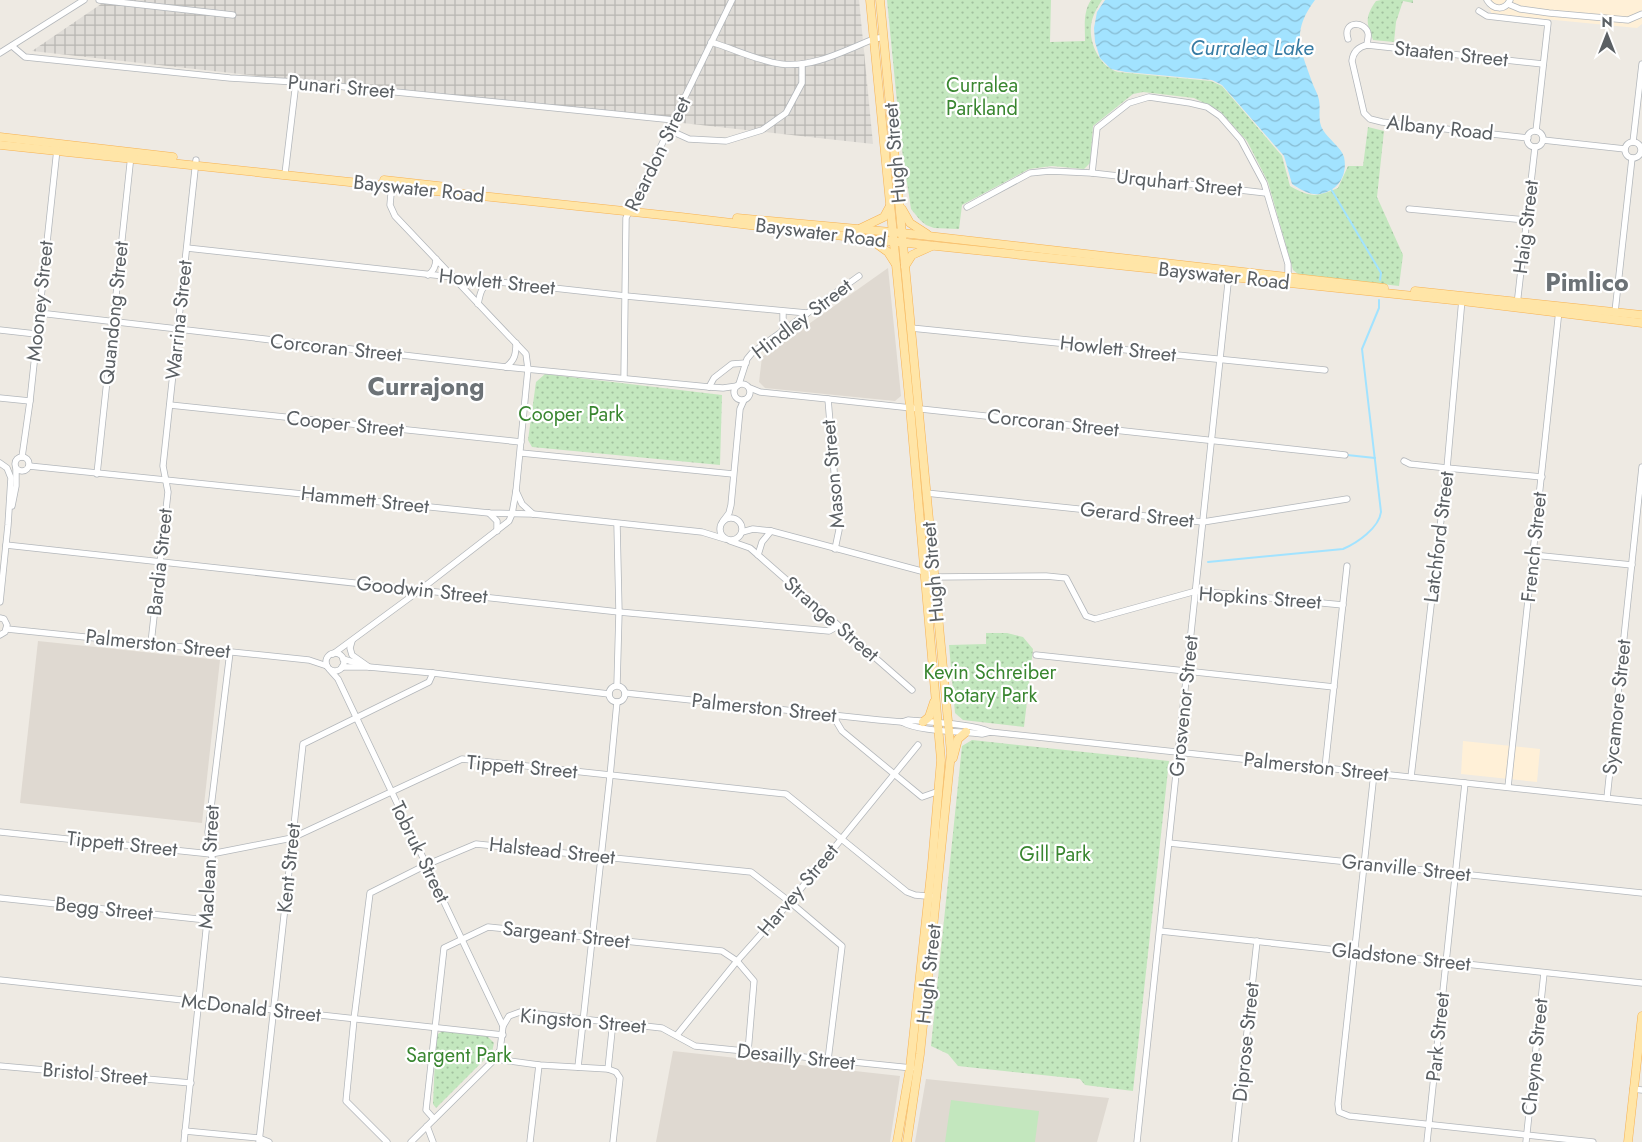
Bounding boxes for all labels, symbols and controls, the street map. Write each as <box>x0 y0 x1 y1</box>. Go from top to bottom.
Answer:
north arrow <box>1582 10 1632 60</box>
text: N <box>1601 12 1613 32</box>
water label: Curralea Lake <box>1190 33 1314 63</box>
street label: Staaten Street <box>1393 34 1510 74</box>
street label: Punari Street <box>286 68 396 106</box>
park label: Curralea Parkland <box>946 71 1018 123</box>
street label: Reardon Street <box>618 92 698 216</box>
street label: Hugh Street <box>876 102 914 204</box>
street label: Albany Road <box>1385 108 1495 148</box>
street label: Urquhart Street <box>1115 162 1244 204</box>
street label: Bayswater Road <box>352 168 486 210</box>
street label: Haig Street <box>1506 178 1546 276</box>
street label: Bayswater Road <box>754 211 888 255</box>
street label: Mooney Street <box>19 239 61 363</box>
street label: Quandong Street <box>92 240 136 386</box>
street label: Bayswater Road <box>1157 255 1291 297</box>
street label: Warrina Street <box>158 259 200 381</box>
street label: Howlett Street <box>437 261 557 303</box>
district label: Pimlico <box>1545 264 1629 300</box>
street label: Hindley Street <box>746 272 858 366</box>
street label: Corcoran Street <box>269 327 404 369</box>
street label: Howlett Street <box>1058 328 1178 370</box>
district label: Currajong <box>367 368 485 404</box>
park label: Cooper Park <box>518 400 624 429</box>
street label: Corcoran Street <box>986 402 1121 444</box>
street label: Cooper Street <box>285 403 405 445</box>
street label: Mason Street <box>814 418 852 530</box>
street label: Latchford Street <box>1417 469 1461 604</box>
street label: Hammett Street <box>299 479 431 521</box>
street label: French Street <box>1514 490 1554 604</box>
street label: Gerard Street <box>1079 495 1196 535</box>
street label: Bardia Street <box>140 507 180 617</box>
street label: Hugh Street <box>914 521 952 623</box>
street label: Goodwin Street <box>355 569 489 611</box>
street label: Strange Street <box>777 569 885 669</box>
street label: Hopkins Street <box>1198 579 1323 617</box>
street label: Palmerston Street <box>84 622 232 666</box>
street label: Grosvenor Street <box>1162 634 1206 778</box>
street label: Sycamore Street <box>1595 638 1639 776</box>
park label: Kevin Schreiber Rotary Park <box>924 658 1057 710</box>
street label: Palmerston Street <box>690 686 838 730</box>
street label: Palmerston Street <box>1242 745 1390 789</box>
street label: Tippett Street <box>465 748 579 786</box>
street label: Tobruk Street <box>383 796 457 908</box>
street label: Maclean Street <box>191 804 227 930</box>
street label: Kent Street <box>270 822 308 914</box>
street label: Tippett Street <box>65 824 179 864</box>
street label: Halstead Street <box>488 830 617 872</box>
street label: Harvey Street <box>751 837 845 942</box>
park label: Gill Park <box>1019 840 1091 869</box>
street label: Granville Street <box>1340 847 1472 889</box>
street label: Begg Street <box>54 889 154 929</box>
street label: Sargeant Street <box>501 914 631 956</box>
street label: Hugh Street <box>909 922 949 1025</box>
street label: Gladstone Street <box>1330 935 1472 979</box>
street label: Diprose Street <box>1225 981 1267 1103</box>
street label: McDonald Street <box>180 986 322 1030</box>
street label: Park Street <box>1419 991 1457 1083</box>
street label: Cheyne Street <box>1514 997 1556 1117</box>
street label: Kingston Street <box>519 1001 647 1041</box>
street label: Desailly Street <box>736 1036 857 1078</box>
park label: Sargent Park <box>406 1041 512 1070</box>
street label: Bristol Street <box>41 1055 149 1093</box>

